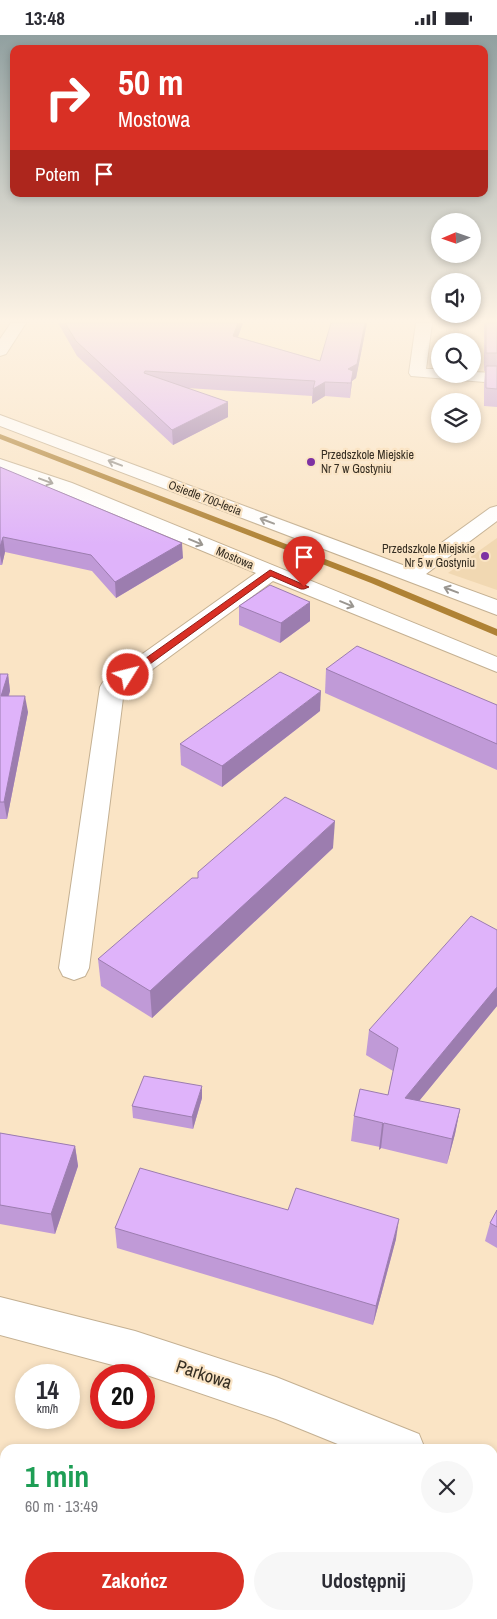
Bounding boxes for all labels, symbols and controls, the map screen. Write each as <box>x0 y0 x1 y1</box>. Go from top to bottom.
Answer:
text: 13:48 <box>25 5 65 31</box>
text: 50 m <box>118 59 183 106</box>
icon: right <box>35 65 100 130</box>
text: Mostowa <box>118 104 190 134</box>
icon: arrive <box>90 160 118 188</box>
text: Potem <box>35 161 80 187</box>
north arrow <box>431 213 481 263</box>
map controls <box>431 213 481 443</box>
button: sound <box>431 273 481 323</box>
button: search <box>431 333 481 383</box>
button: layers <box>431 393 481 443</box>
place label: Przedszkole Miejskie Nr 7 w Gostyniu <box>321 447 414 477</box>
marker: Przedszkole Miejskie Nr 7 w Gostyniu <box>305 456 317 468</box>
one-way arrow <box>107 458 123 467</box>
one-way arrow <box>38 477 53 486</box>
street label: Osiedle 700-lecia <box>166 477 244 519</box>
one-way arrow <box>259 516 275 525</box>
pin <box>283 536 325 587</box>
one-way arrow <box>188 538 204 547</box>
place label: Przedszkole Miejskie Nr 5 w Gostyniu <box>382 541 475 571</box>
street label: Mostowa <box>214 543 257 573</box>
icon: arrive <box>290 543 318 571</box>
marker: Przedszkole Miejskie Nr 5 w Gostyniu <box>479 550 491 562</box>
one-way arrow <box>444 585 459 594</box>
one-way arrow <box>339 600 354 609</box>
position arrow <box>101 648 153 700</box>
street label: Parkowa <box>173 1353 235 1395</box>
speed limit sign: 20 <box>90 1364 155 1429</box>
text: 14 <box>36 1373 59 1407</box>
text: km/h <box>37 1401 58 1417</box>
text: 1 min <box>25 1456 89 1496</box>
button: close <box>421 1461 473 1513</box>
text: 60 m · 13:49 <box>25 1495 98 1517</box>
button: Zakończ <box>25 1552 244 1610</box>
button: Udostępnij <box>254 1552 473 1610</box>

